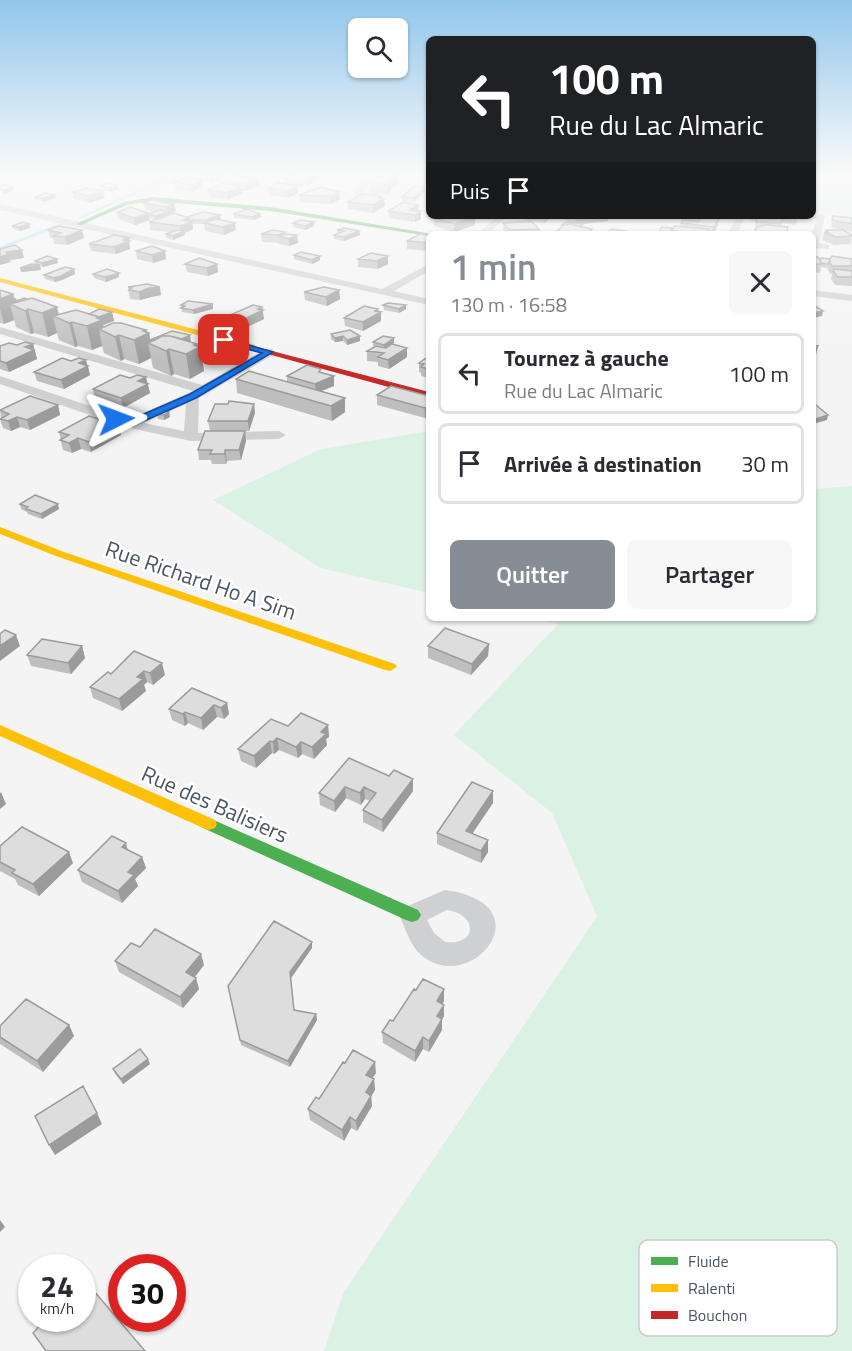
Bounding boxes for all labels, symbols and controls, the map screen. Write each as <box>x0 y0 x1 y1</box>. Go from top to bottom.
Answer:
map controls <box>348 18 408 78</box>
button: search <box>348 18 408 78</box>
text: 100 m <box>549 46 664 110</box>
icon: left <box>450 60 528 138</box>
text: Rue du Lac Almaric <box>549 104 764 145</box>
text: Puis <box>450 174 490 208</box>
icon: arrive <box>502 174 535 207</box>
text: 1 min <box>450 239 537 294</box>
button: close <box>729 251 792 314</box>
text: 130 m · 16:58 <box>450 289 567 320</box>
pin <box>198 314 249 365</box>
icon: arrive <box>207 323 240 356</box>
text: Tournez à gauche <box>504 341 669 375</box>
icon: left <box>453 357 486 390</box>
text: 100 m <box>729 357 789 391</box>
text: Rue du Lac Almaric <box>504 375 663 406</box>
position arrow <box>84 387 148 451</box>
icon: arrive <box>453 447 486 480</box>
text: Arrivée à destination <box>504 447 702 481</box>
text: 30 m <box>741 447 789 481</box>
street label: Rue Richard Ho A Sim <box>101 531 301 629</box>
button: Quitter <box>450 540 615 609</box>
button: Partager <box>627 540 792 609</box>
street label: Rue des Balisiers <box>136 756 294 852</box>
legend <box>639 1240 837 1336</box>
text: Fluide <box>688 1249 729 1273</box>
speed limit sign: 30 <box>108 1254 186 1332</box>
text: 24 <box>40 1263 74 1309</box>
text: Ralenti <box>688 1276 735 1300</box>
text: km/h <box>40 1297 74 1320</box>
text: Bouchon <box>688 1303 747 1327</box>

